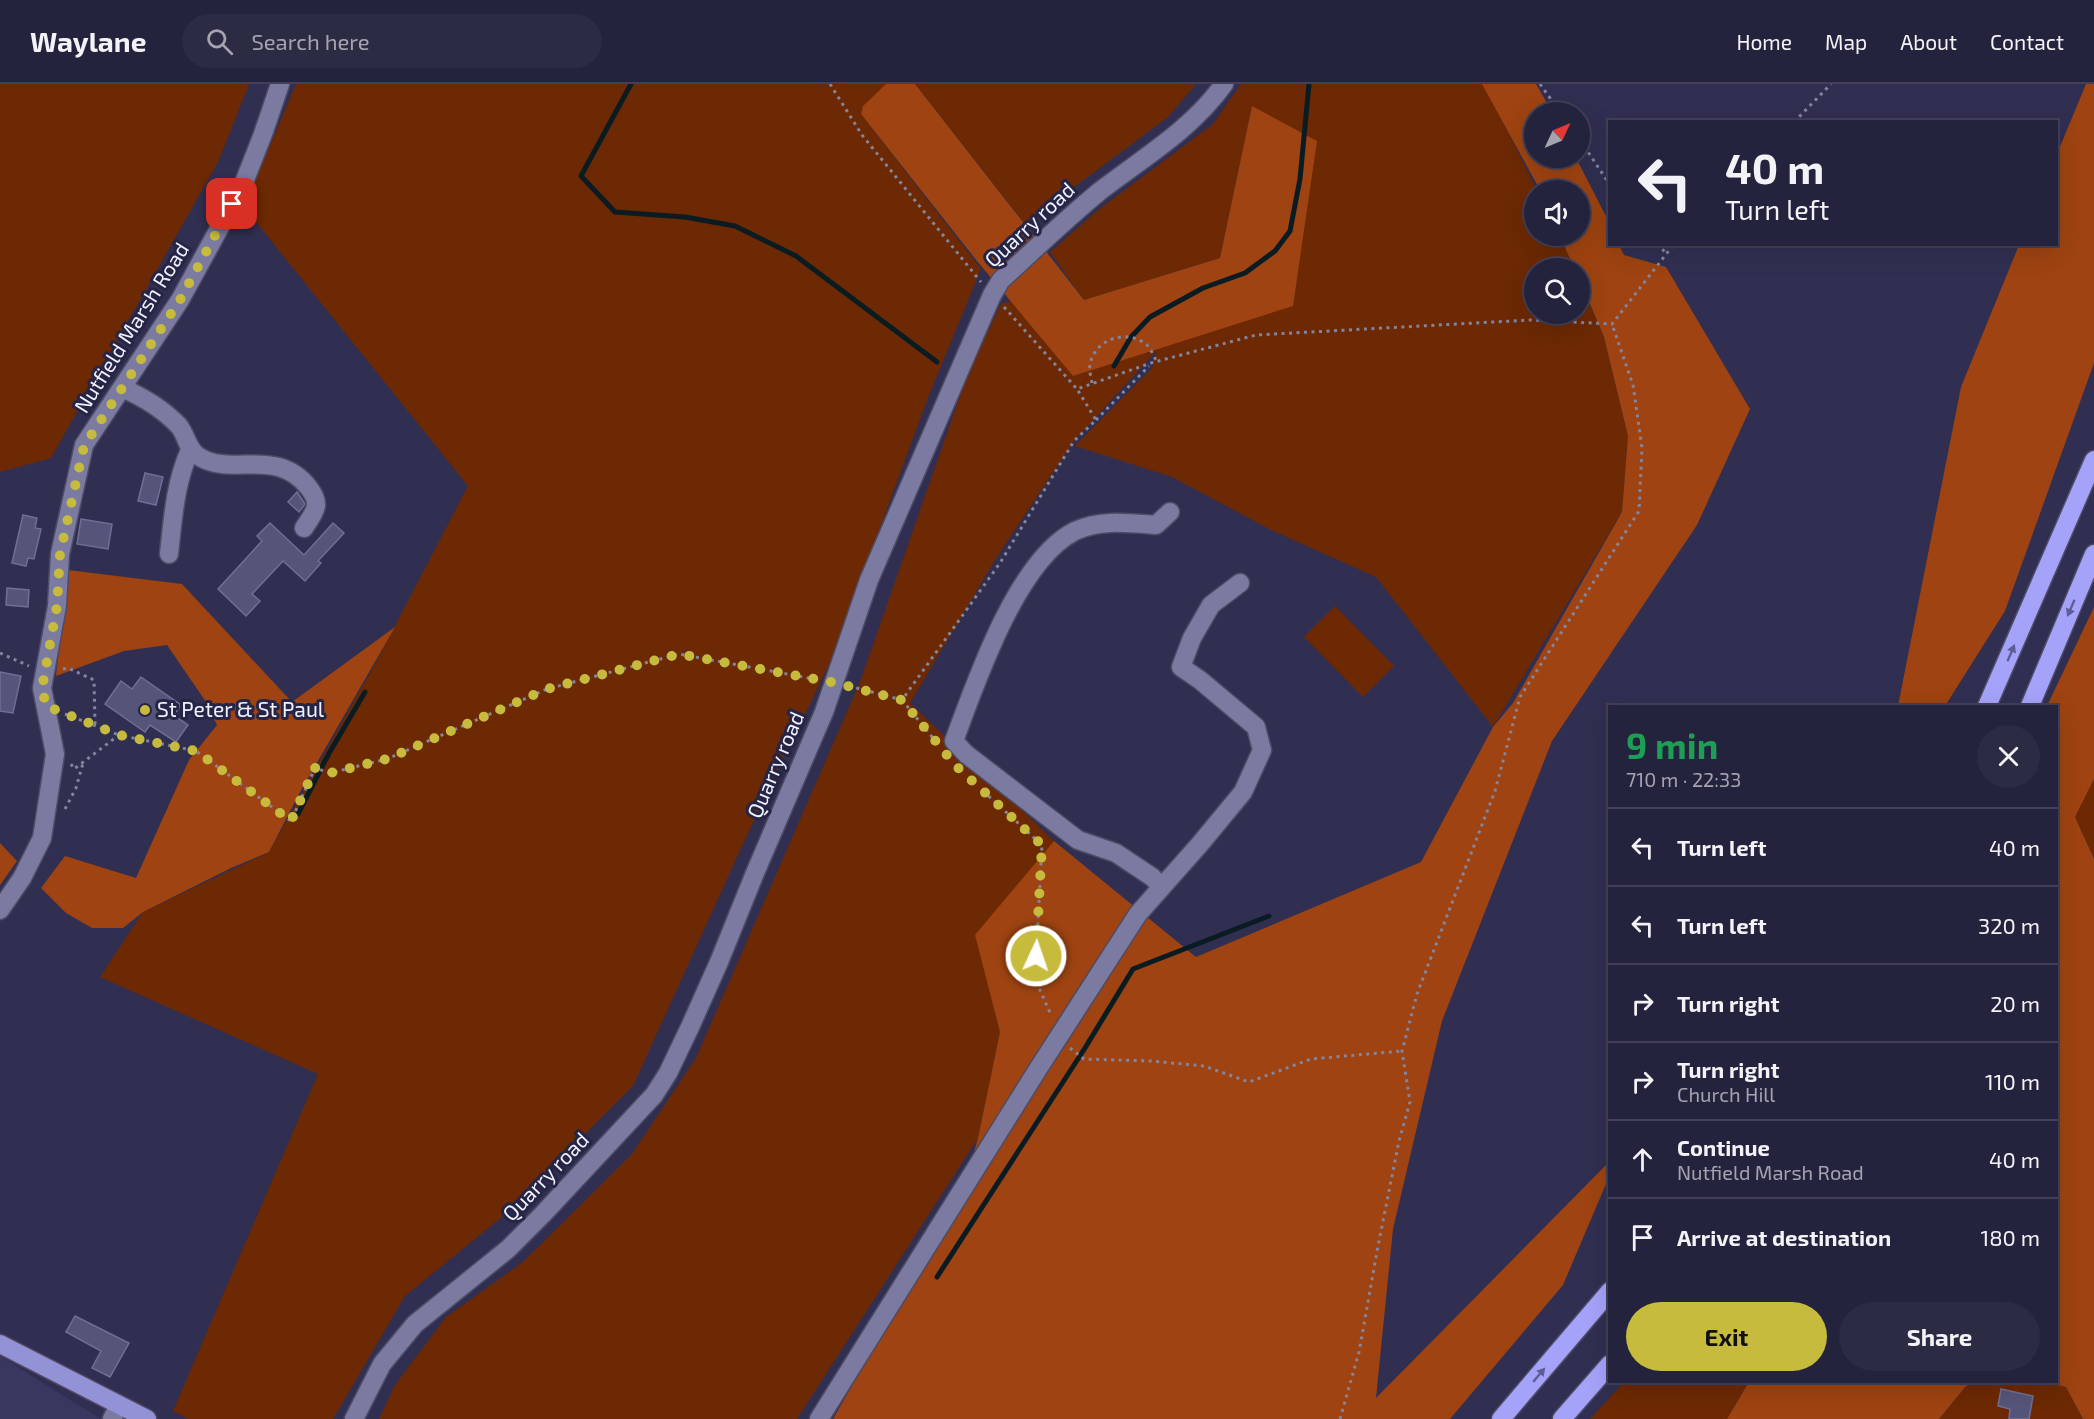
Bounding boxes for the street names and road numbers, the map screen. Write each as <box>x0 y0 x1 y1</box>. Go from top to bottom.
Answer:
street label: Quarry road <box>979 176 1080 272</box>
street label: Nutfield Marsh Road <box>68 237 193 417</box>
street label: Quarry road <box>741 707 809 822</box>
street label: Quarry road <box>497 1127 594 1226</box>

